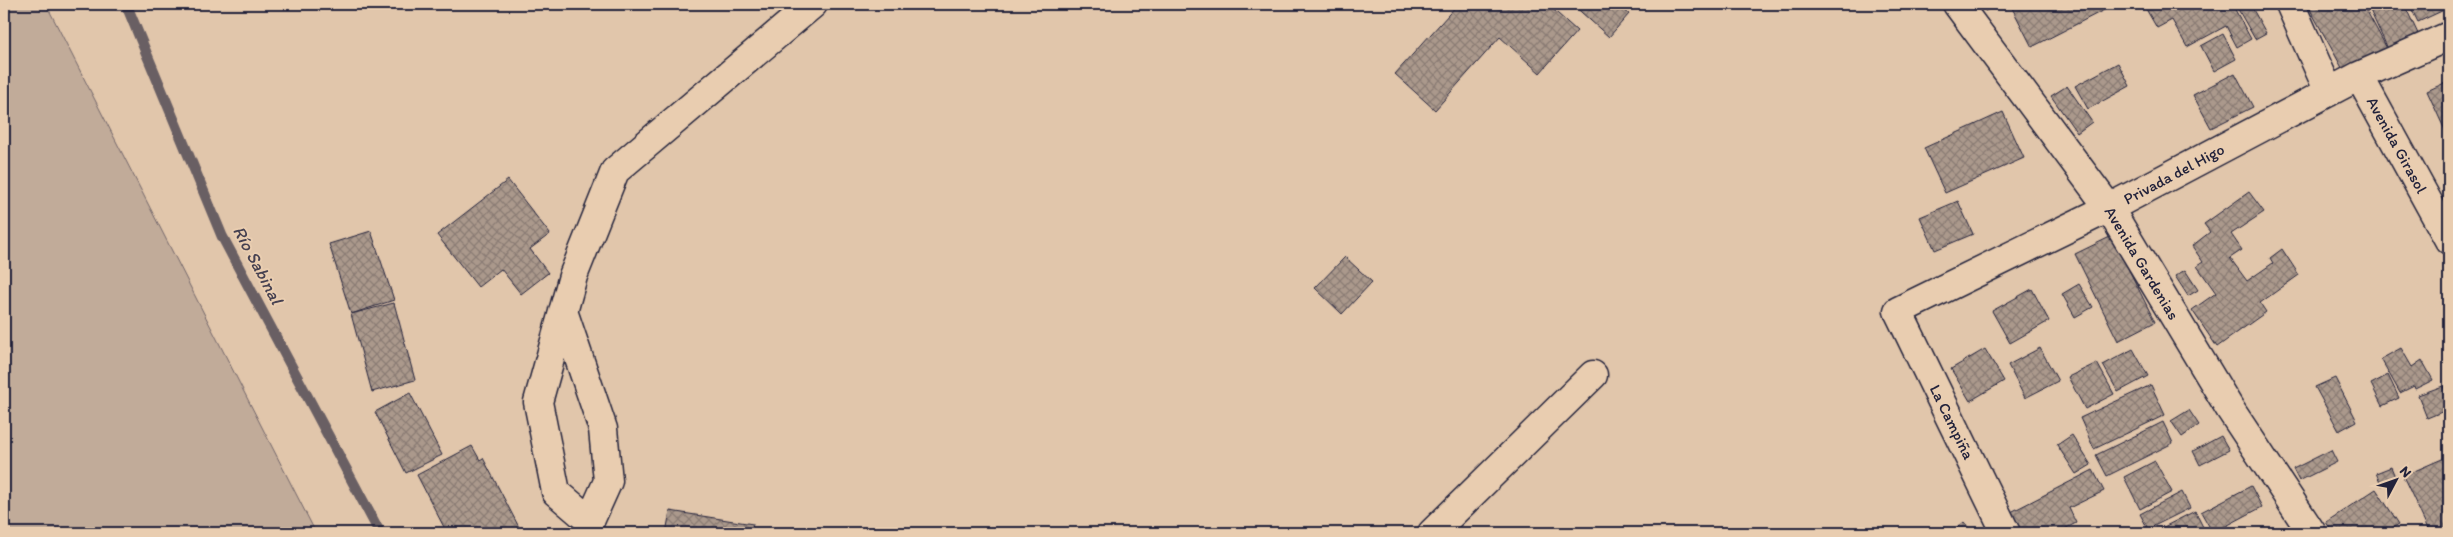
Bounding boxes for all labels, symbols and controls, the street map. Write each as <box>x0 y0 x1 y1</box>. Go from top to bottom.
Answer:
street label: Avenida Girasol <box>2363 93 2432 197</box>
street label: Privada del Higo <box>2120 139 2228 209</box>
street label: Avenida Gardenias <box>2101 203 2183 323</box>
water label: Río Sabinal <box>228 222 289 310</box>
street label: La Campiña <box>1926 381 1979 463</box>
north arrow <box>2370 454 2420 504</box>
text: N <box>2396 463 2415 481</box>

